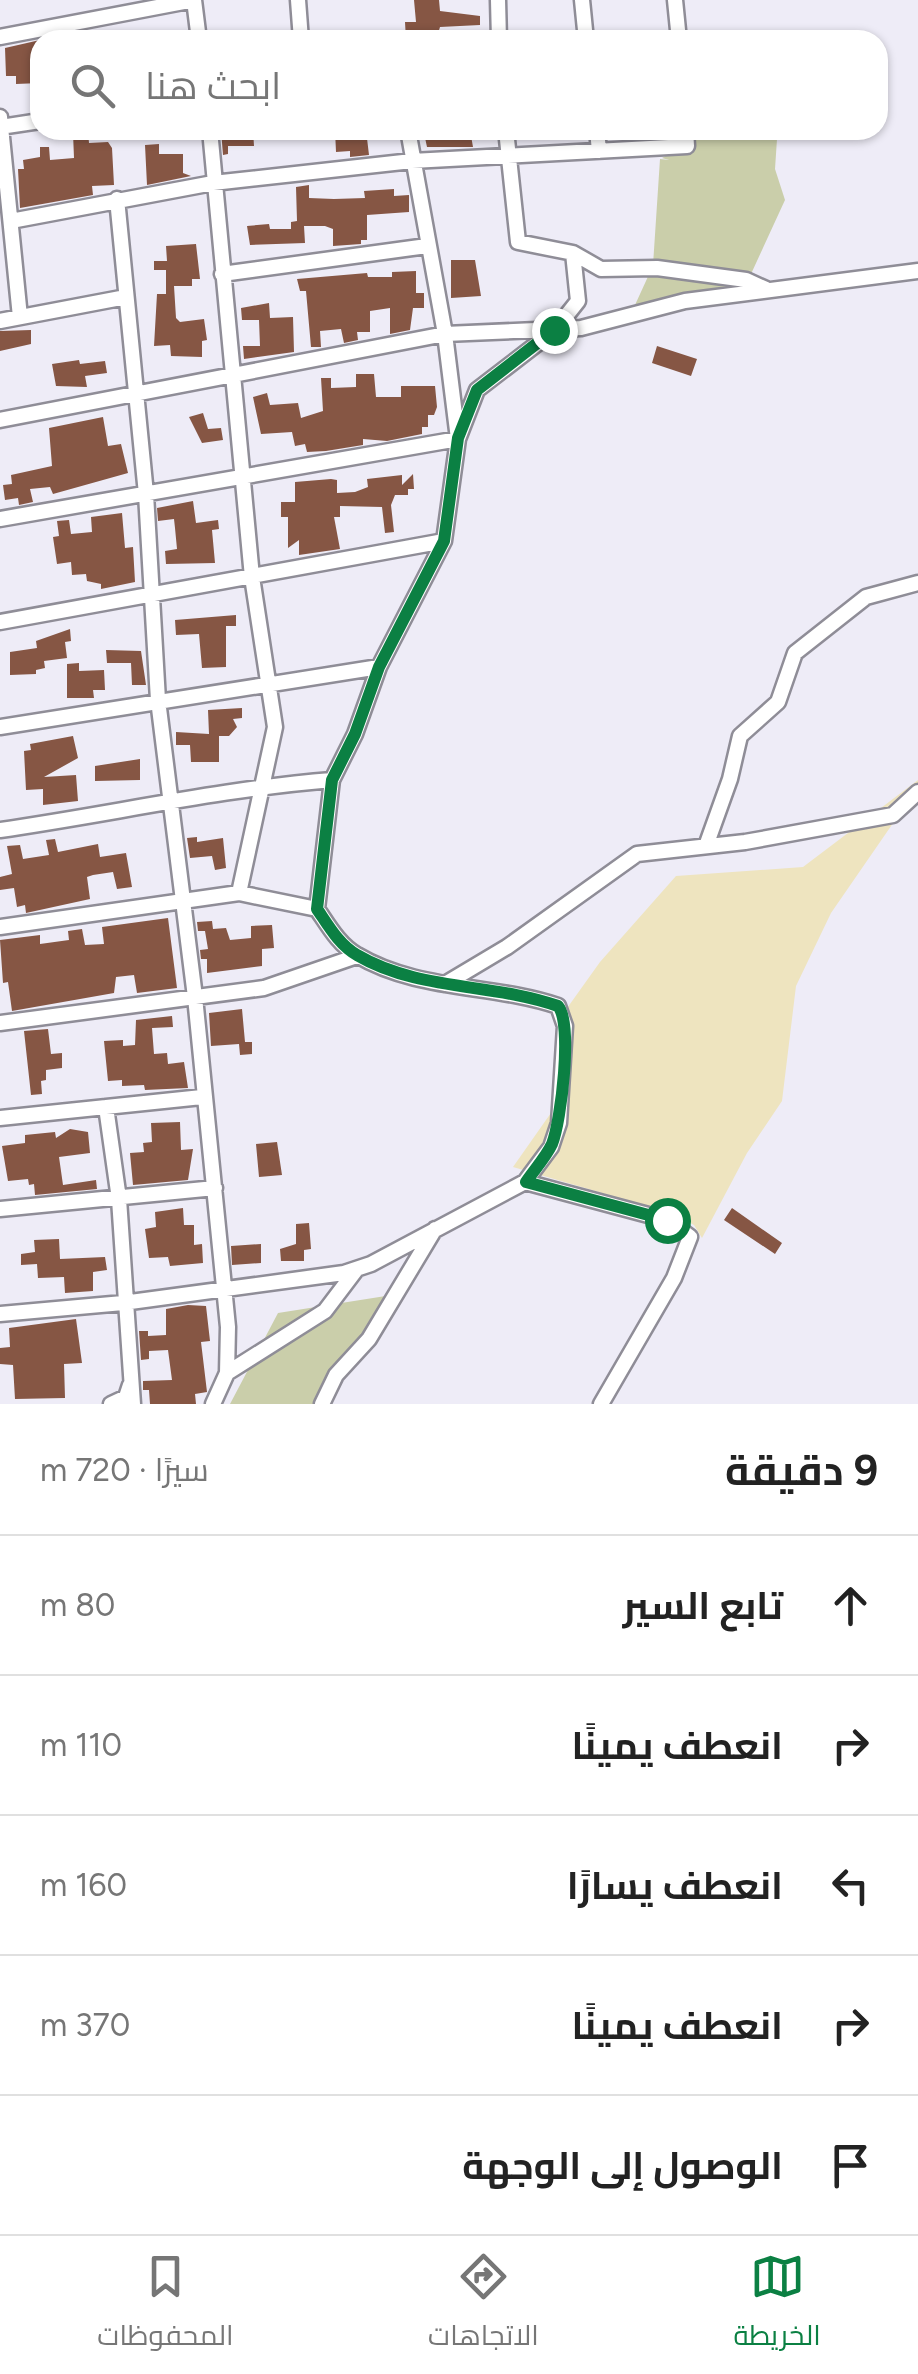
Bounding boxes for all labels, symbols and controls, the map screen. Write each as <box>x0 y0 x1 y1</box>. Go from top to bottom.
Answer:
search box <box>30 30 888 140</box>
icon: search <box>65 58 120 113</box>
text: ابحث هنا <box>145 63 281 109</box>
route end <box>532 308 578 354</box>
route start <box>645 1198 691 1244</box>
text: 9 دقيقة <box>725 1445 878 1496</box>
text: سيرًا · 720 m <box>40 1451 209 1489</box>
icon: ahead <box>823 1578 878 1633</box>
text: تابع السير <box>623 1583 783 1629</box>
text: 80 m <box>40 1586 115 1624</box>
icon: right <box>823 1718 878 1773</box>
text: انعطف يمينًا <box>571 1723 783 1769</box>
text: 110 m <box>40 1726 122 1764</box>
icon: left <box>823 1858 878 1913</box>
text: انعطف يسارًا <box>567 1863 783 1909</box>
text: 160 m <box>40 1866 127 1904</box>
icon: right <box>823 1998 878 2053</box>
text: انعطف يمينًا <box>571 2003 783 2049</box>
text: 370 m <box>40 2006 130 2044</box>
icon: arrive <box>823 2138 878 2193</box>
text: الوصول إلى الوجهة <box>462 2143 783 2189</box>
tab: المحفوظات <box>97 2249 234 2361</box>
tab: الاتجاهات <box>428 2249 539 2361</box>
tab: الخريطة <box>733 2249 821 2361</box>

